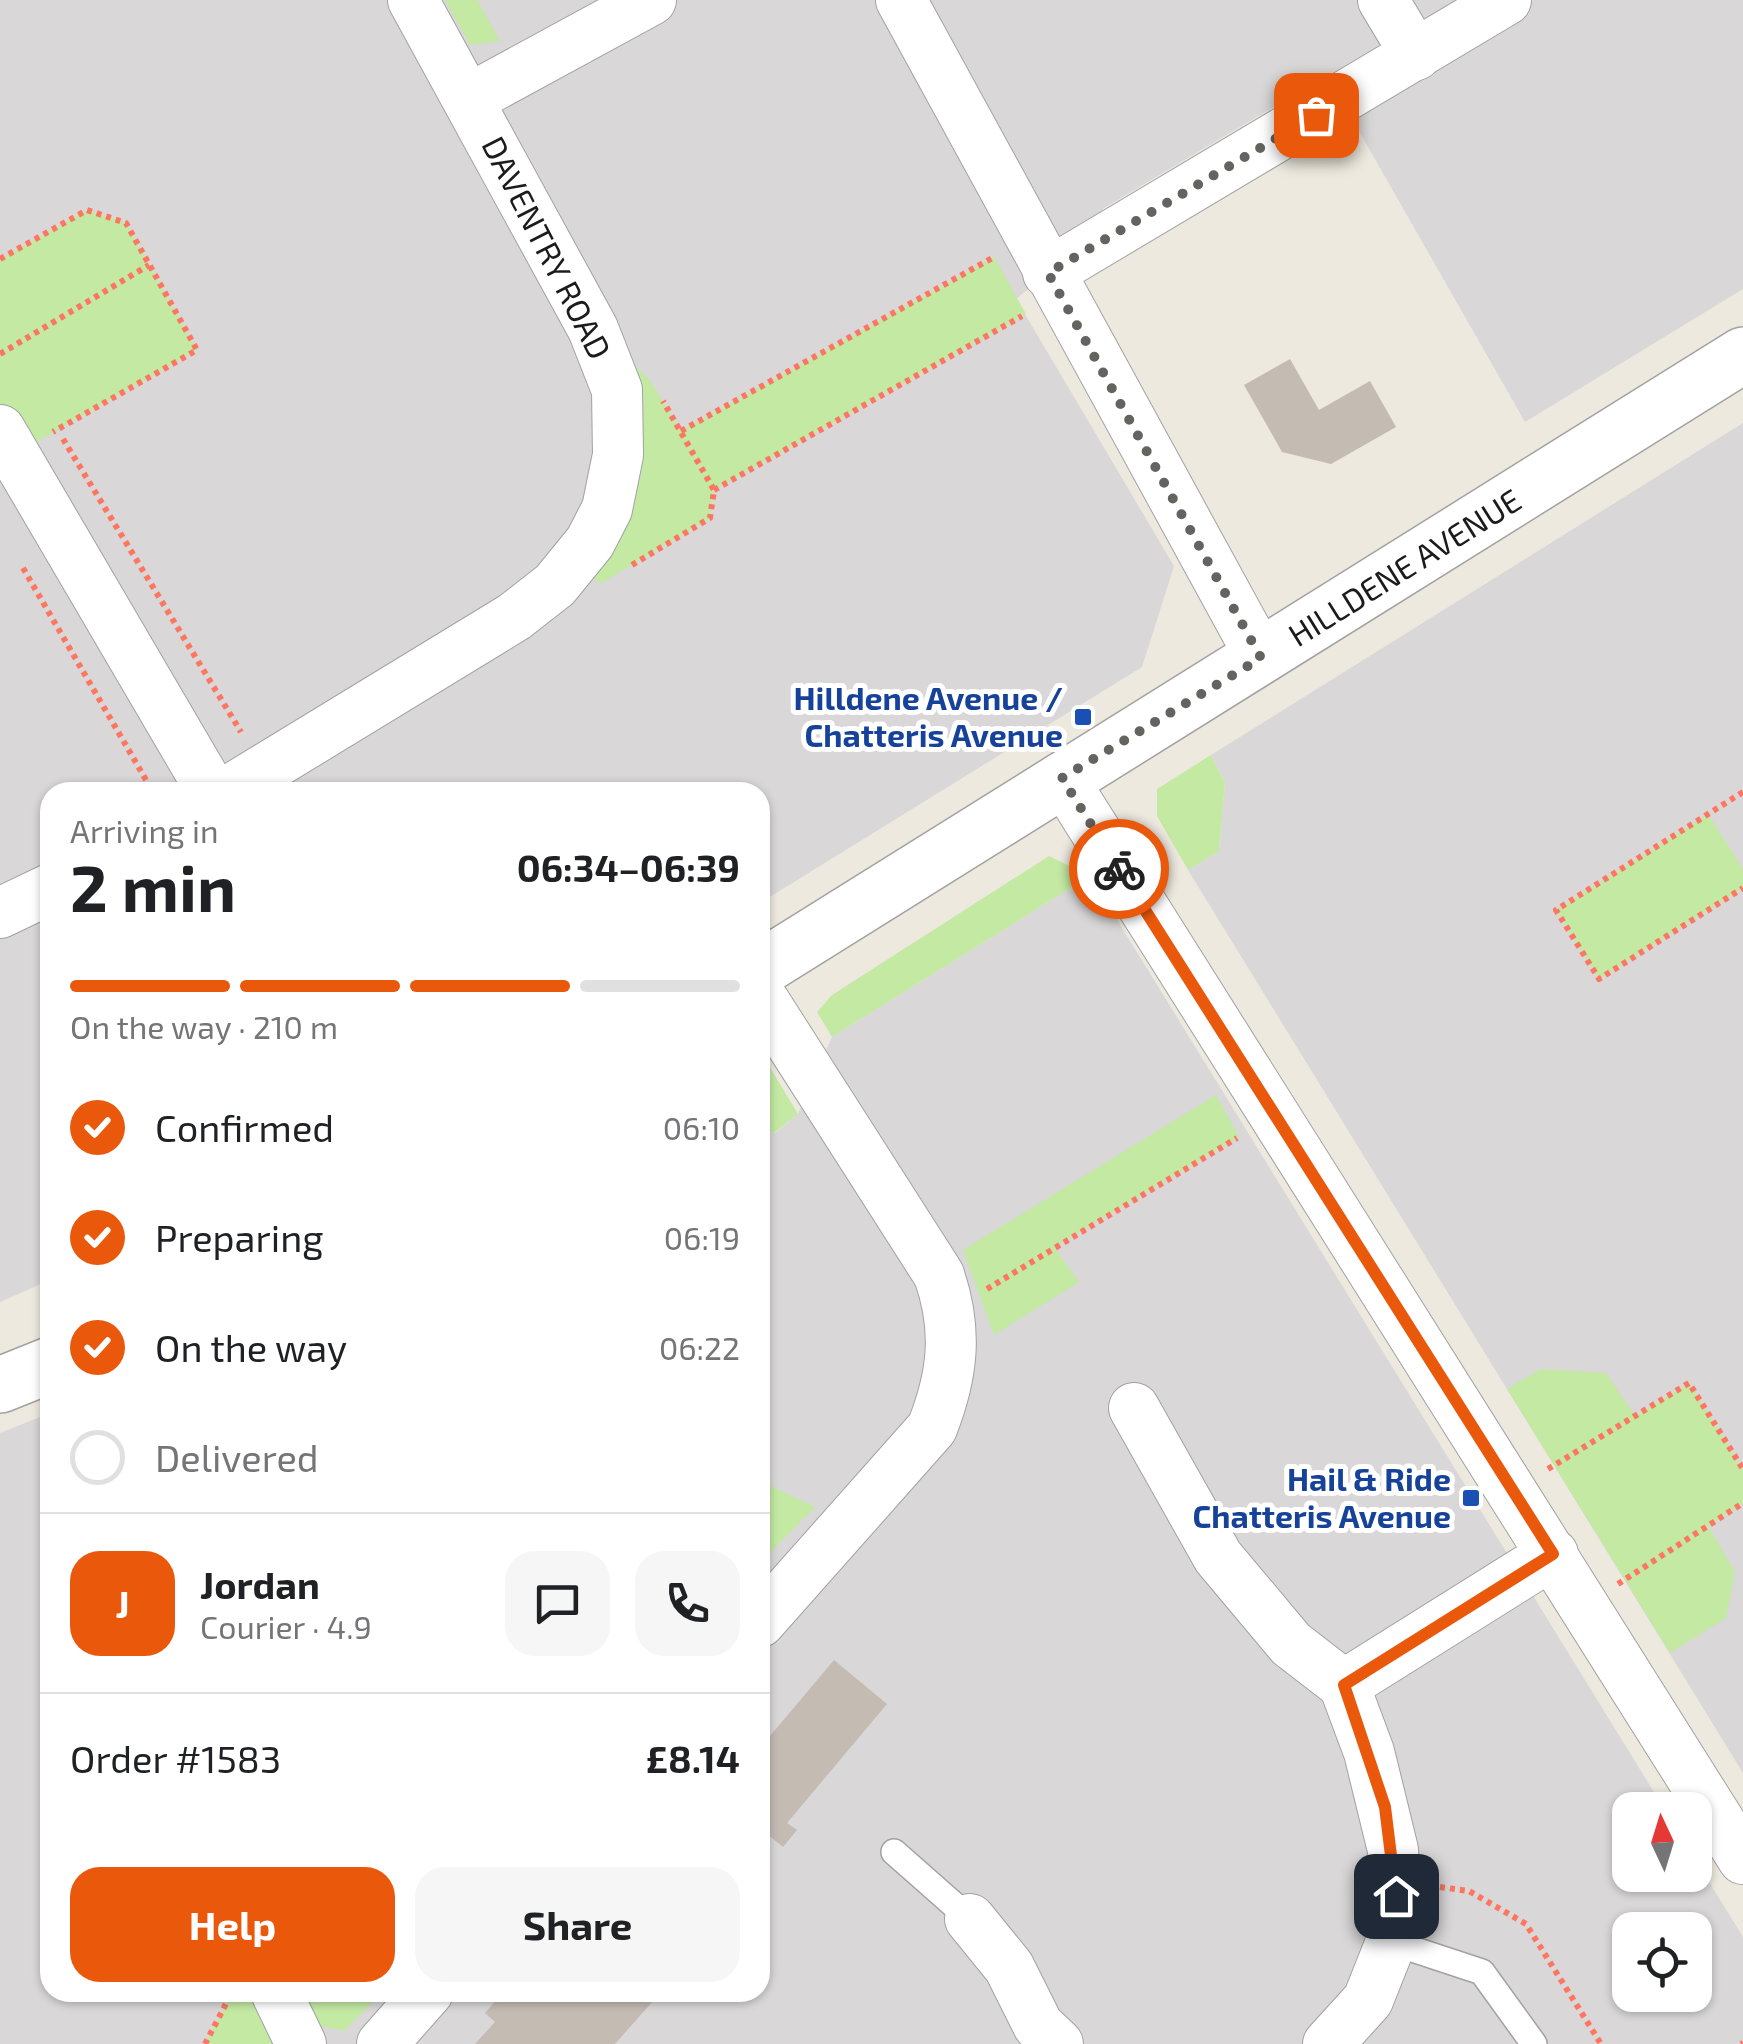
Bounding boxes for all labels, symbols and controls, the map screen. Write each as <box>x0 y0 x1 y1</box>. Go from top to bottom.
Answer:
pin <box>1274 73 1359 158</box>
icon: bag <box>1289 88 1344 143</box>
street label: DAVENTRY ROAD <box>475 129 620 365</box>
street label: HILLDENE AVENUE <box>1281 480 1527 653</box>
place label: Hilldene Avenue / Chatteris Avenue <box>794 678 1063 753</box>
marker: Hilldene Avenue / Chatteris Avenue <box>1072 706 1094 728</box>
text: Arriving in <box>70 811 219 849</box>
courier <box>1069 819 1169 919</box>
icon: bike <box>1092 842 1147 897</box>
text: 06:34–06:39 <box>517 844 740 890</box>
text: 2 min <box>70 847 236 925</box>
text: On the way · 210 m <box>70 1007 338 1045</box>
icon: check <box>70 1100 125 1155</box>
text: Confirmed <box>155 1104 334 1150</box>
text: 06:10 <box>663 1108 740 1146</box>
icon: check <box>70 1210 125 1265</box>
text: Preparing <box>155 1214 323 1260</box>
text: 06:19 <box>664 1218 740 1256</box>
icon: check <box>70 1320 125 1375</box>
text: On the way <box>155 1324 347 1370</box>
text: 06:22 <box>659 1328 740 1366</box>
text: Delivered <box>155 1434 319 1480</box>
place label: Hail & Ride Chatteris Avenue <box>1192 1459 1451 1534</box>
marker: Hail & Ride Chatteris Avenue <box>1460 1487 1482 1509</box>
button: chat <box>505 1551 610 1656</box>
button: phone <box>635 1551 740 1656</box>
text: Jordan <box>200 1561 320 1607</box>
text: J <box>115 1580 130 1626</box>
text: Courier · 4.9 <box>200 1607 372 1645</box>
text: Order #1583 <box>70 1735 281 1781</box>
text: £8.14 <box>646 1735 740 1781</box>
north arrow <box>1612 1792 1712 1892</box>
map controls <box>1612 1792 1712 2012</box>
pin <box>1354 1854 1439 1939</box>
button: Help <box>70 1867 395 1982</box>
button: Share <box>415 1867 740 1982</box>
icon: home <box>1369 1869 1424 1924</box>
button: locate <box>1612 1912 1712 2012</box>

